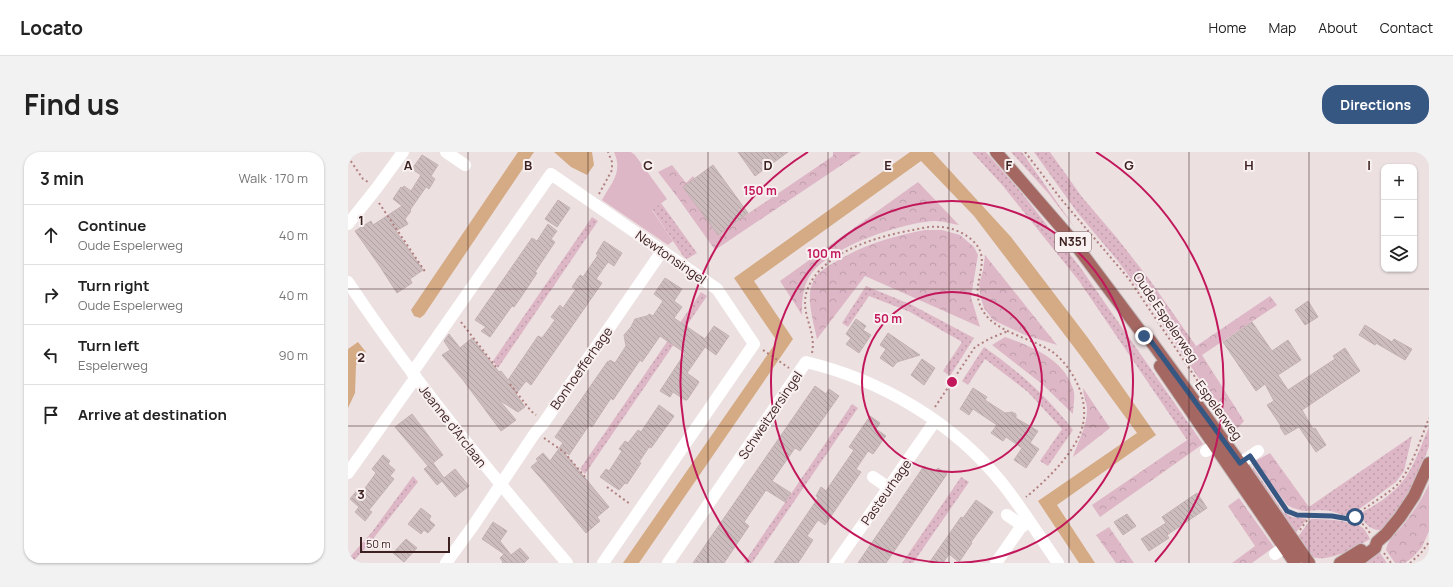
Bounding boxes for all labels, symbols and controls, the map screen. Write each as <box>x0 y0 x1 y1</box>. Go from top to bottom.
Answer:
text: Locato <box>20 15 83 41</box>
text: Home <box>1209 18 1246 37</box>
text: Map <box>1268 18 1296 37</box>
text: About <box>1318 18 1358 37</box>
text: Contact <box>1380 18 1433 37</box>
text: Find us <box>24 85 119 123</box>
button: Directions <box>1322 85 1429 124</box>
text: A <box>404 156 413 174</box>
text: B <box>524 156 532 174</box>
text: C <box>643 156 653 174</box>
text: D <box>763 156 773 174</box>
text: E <box>884 156 892 174</box>
text: F <box>1006 156 1013 174</box>
text: G <box>1124 156 1134 174</box>
text: H <box>1244 156 1254 174</box>
text: I <box>1367 156 1371 174</box>
map controls <box>1381 164 1417 272</box>
button: + <box>1381 164 1417 200</box>
text: 3 min <box>40 167 84 190</box>
text: Walk · 170 m <box>238 169 308 187</box>
text: 150 m <box>743 182 777 199</box>
button: − <box>1381 200 1417 236</box>
text: 1 <box>358 211 364 229</box>
text: Continue <box>78 215 146 236</box>
icon: ahead <box>40 224 62 246</box>
text: 40 m <box>279 226 308 244</box>
street label: Newtonsingel <box>632 226 710 288</box>
road number: N351 <box>1055 232 1091 252</box>
text: Oude Espelerweg <box>78 236 183 254</box>
button: layers <box>1381 236 1417 272</box>
text: 100 m <box>807 245 841 262</box>
street label: Oude Espelerweg <box>1129 268 1203 366</box>
text: Turn right <box>78 275 149 296</box>
icon: right <box>40 284 62 306</box>
text: 40 m <box>279 286 308 304</box>
text: Oude Espelerweg <box>78 296 183 314</box>
text: 50 m <box>874 310 902 327</box>
street label: Bonhoefferhage <box>546 323 616 413</box>
route end <box>1135 327 1153 345</box>
text: Turn left <box>78 335 140 356</box>
icon: left <box>40 344 62 366</box>
text: 90 m <box>278 346 308 364</box>
text: 2 <box>357 348 365 366</box>
text: Espelerweg <box>78 356 148 374</box>
street label: Schweitzersingel <box>734 367 806 463</box>
centre of rings <box>945 375 959 389</box>
street label: Espelerweg <box>1191 376 1247 444</box>
street label: Jeanne d'Arclaan <box>415 381 491 471</box>
icon: arrive <box>40 404 62 426</box>
text: Arrive at destination <box>78 404 227 425</box>
street label: Pasteurhage <box>857 455 916 529</box>
text: 3 <box>357 485 365 503</box>
route start <box>1346 508 1364 526</box>
scale bar <box>360 535 450 554</box>
text: 50 m <box>366 536 391 551</box>

